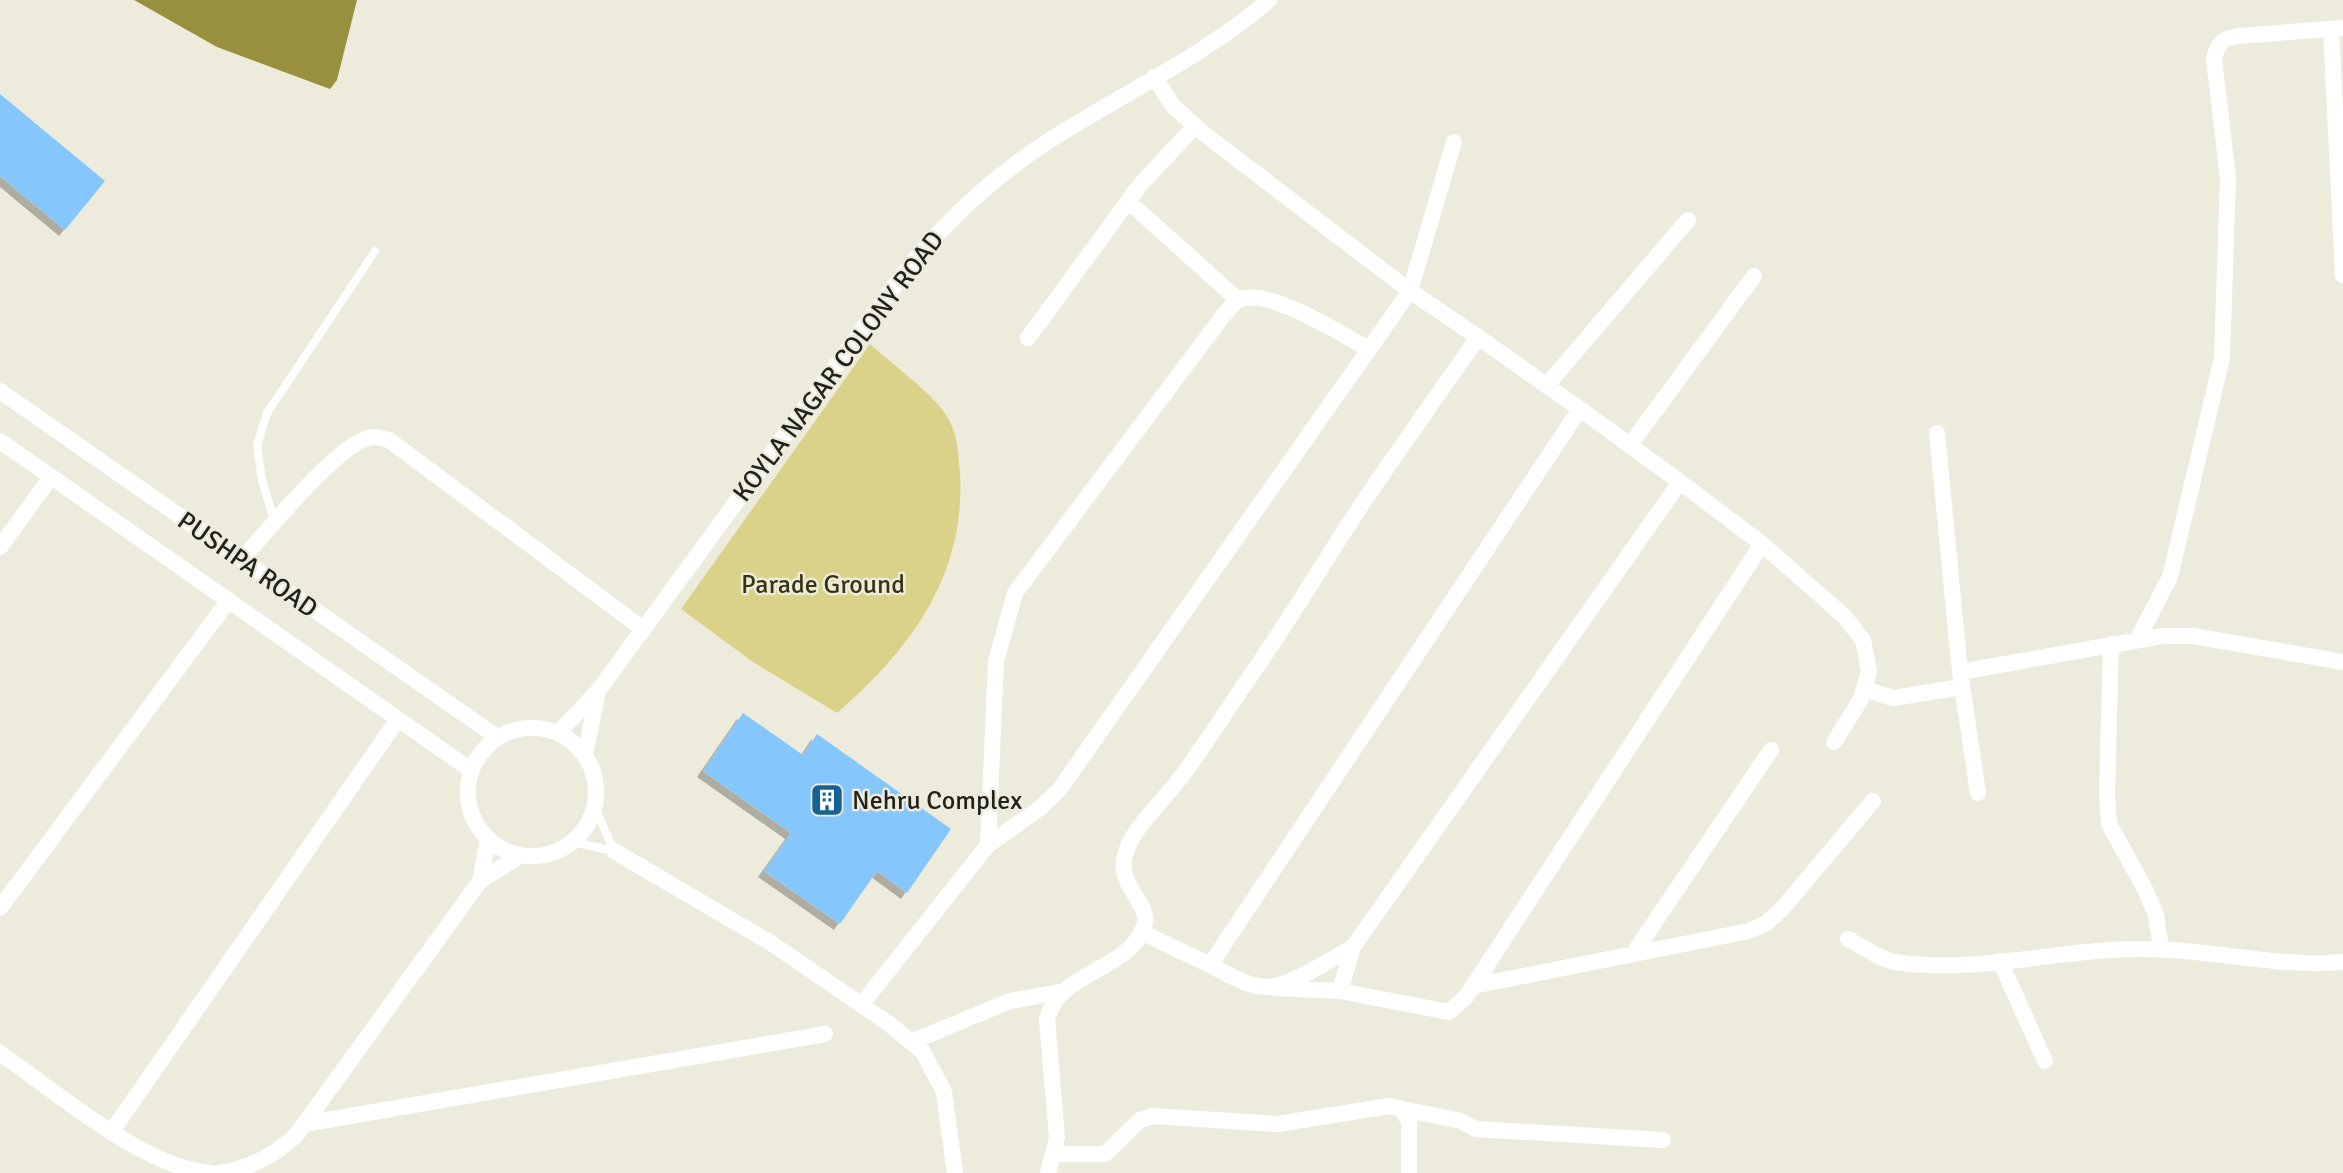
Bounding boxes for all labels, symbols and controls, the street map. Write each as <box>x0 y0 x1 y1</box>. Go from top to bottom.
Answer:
street label: KOYLA NAGAR COLONY ROAD <box>726 225 951 508</box>
street label: PUSHPA ROAD <box>171 505 324 625</box>
park label: Parade Ground <box>741 569 905 601</box>
building icon: Nehru Complex <box>808 781 846 819</box>
place label: Nehru Complex <box>852 785 1022 817</box>

